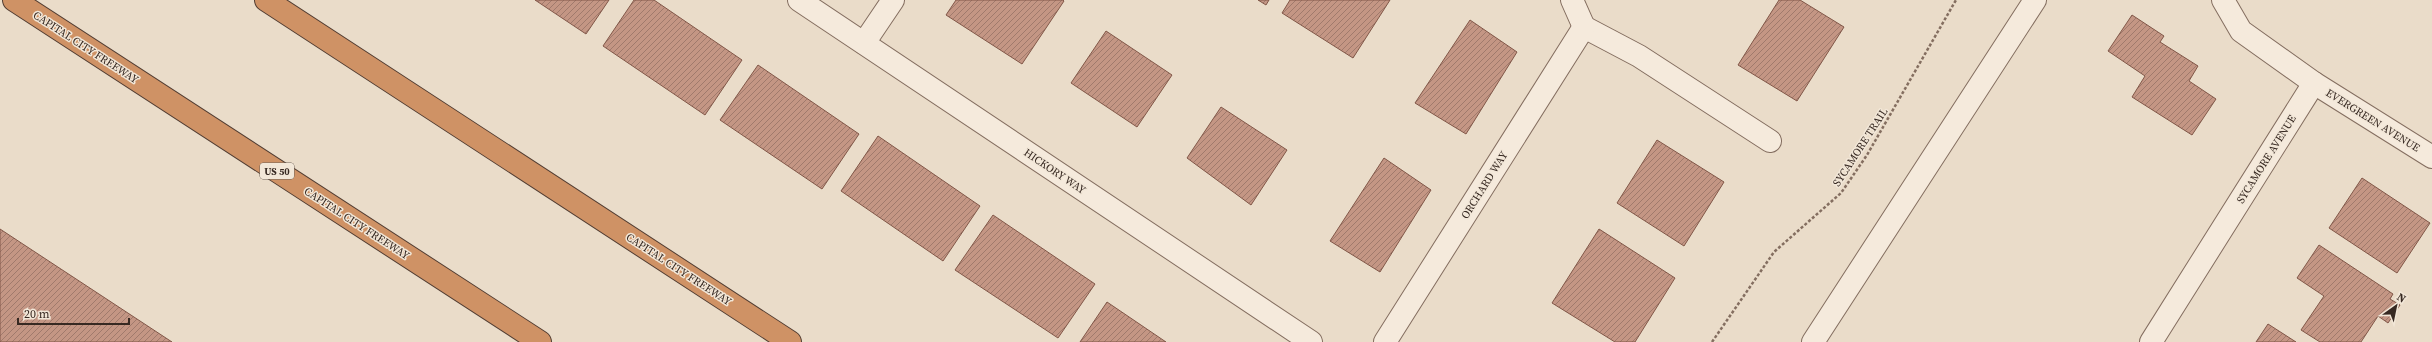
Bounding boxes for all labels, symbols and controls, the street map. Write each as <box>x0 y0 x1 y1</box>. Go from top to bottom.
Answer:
street label: CAPITAL CITY FREEWAY <box>30 8 141 87</box>
street label: EVERGREEN AVENUE <box>2323 85 2423 156</box>
street label: SYCAMORE TRAIL <box>1829 105 1892 189</box>
street label: SYCAMORE AVENUE <box>2233 112 2300 206</box>
street label: HICKORY WAY <box>1021 145 1089 198</box>
street label: ORCHARD WAY <box>1458 149 1511 222</box>
road number: US 50 <box>260 163 294 179</box>
street label: CAPITAL CITY FREEWAY <box>301 184 412 263</box>
street label: CAPITAL CITY FREEWAY <box>623 230 734 309</box>
north arrow <box>2376 286 2416 326</box>
text: N <box>2394 290 2409 307</box>
scale bar <box>18 300 129 326</box>
text: 20 m <box>24 306 50 322</box>

